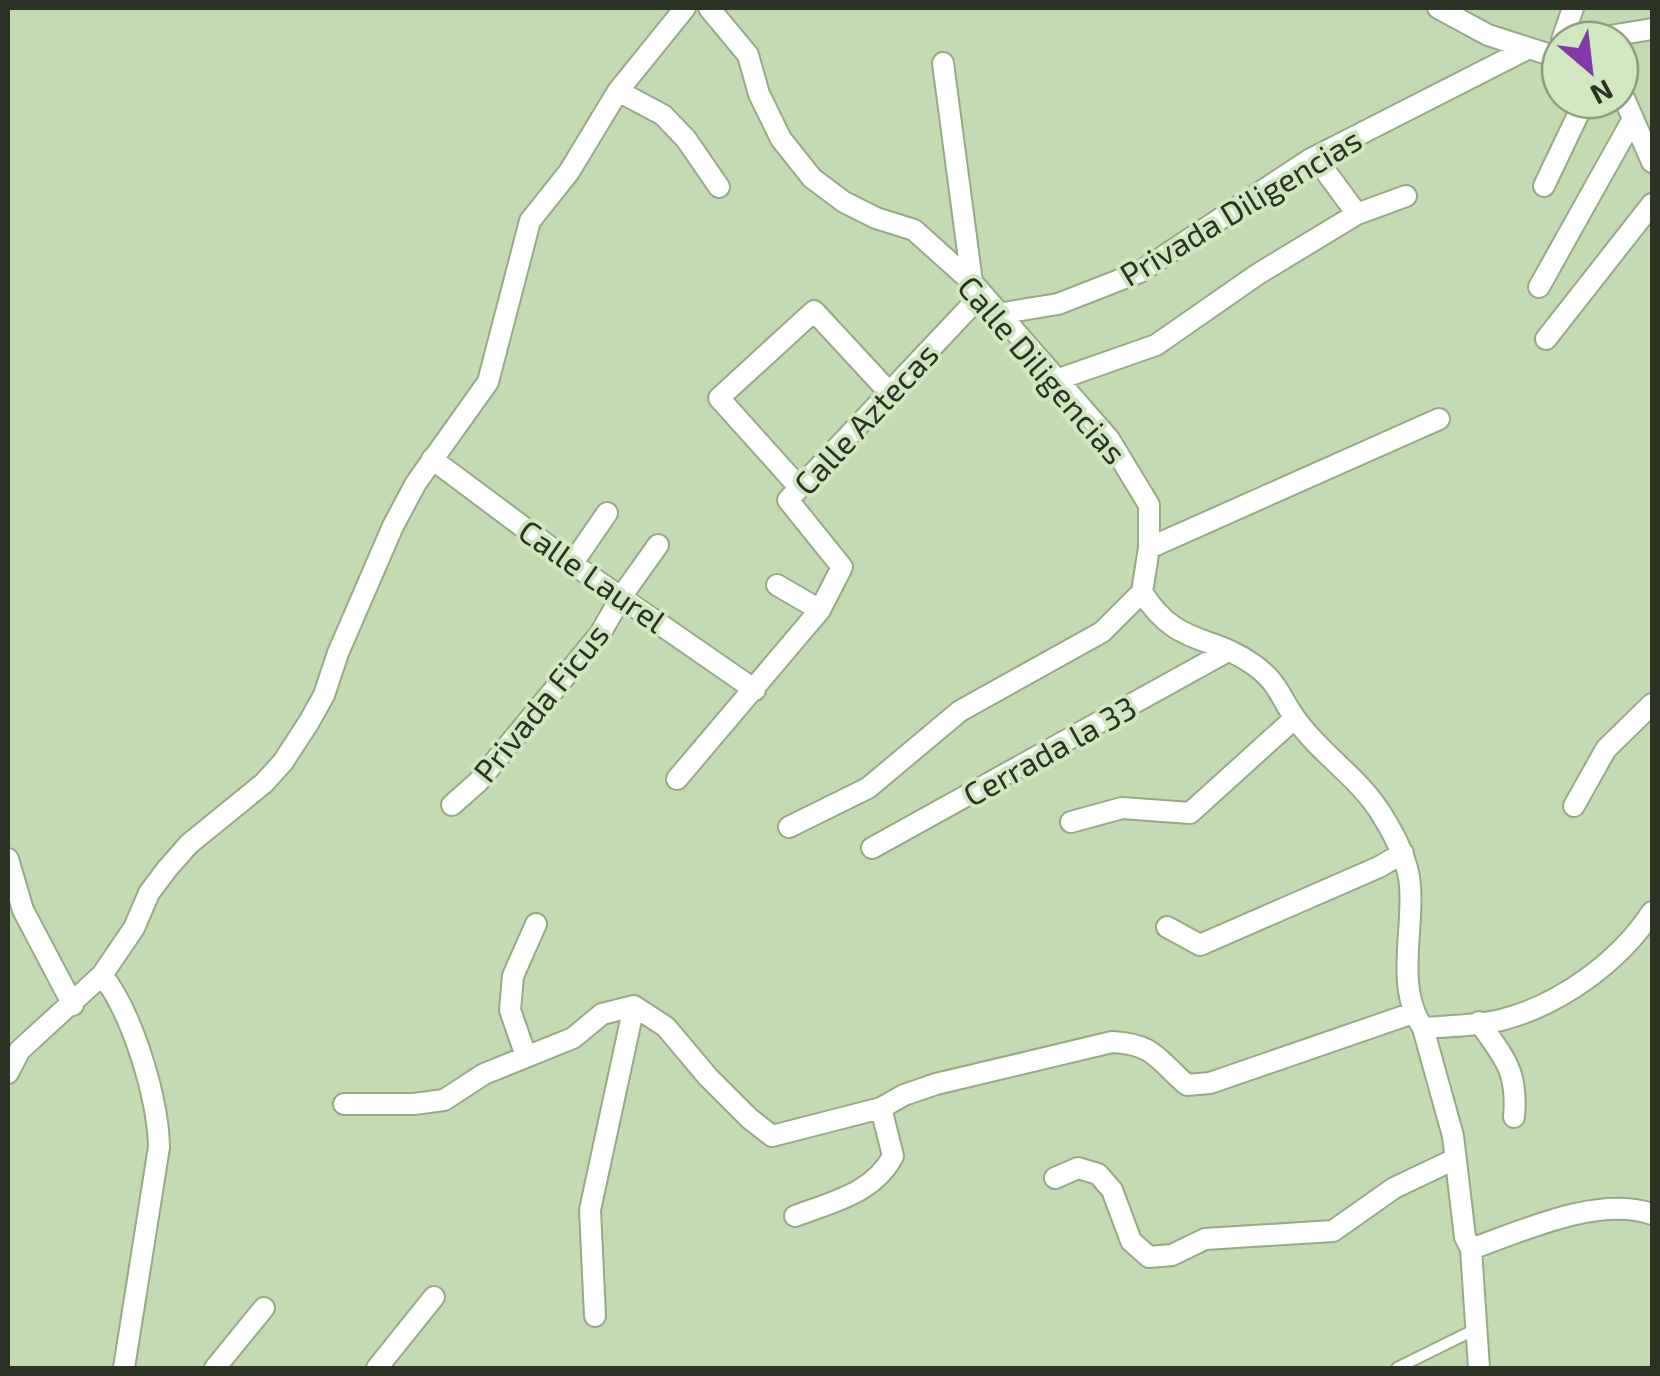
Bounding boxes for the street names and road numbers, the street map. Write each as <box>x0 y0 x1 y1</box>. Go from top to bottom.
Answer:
street label: Privada Diligencias <box>1113 119 1367 293</box>
street label: Calle Diligencias <box>951 267 1135 471</box>
street label: Calle Aztecas <box>785 334 945 502</box>
street label: Calle Laurel <box>512 511 674 640</box>
street label: Privada Ficus <box>465 615 615 789</box>
street label: Cerrada la 33 <box>956 687 1142 813</box>

